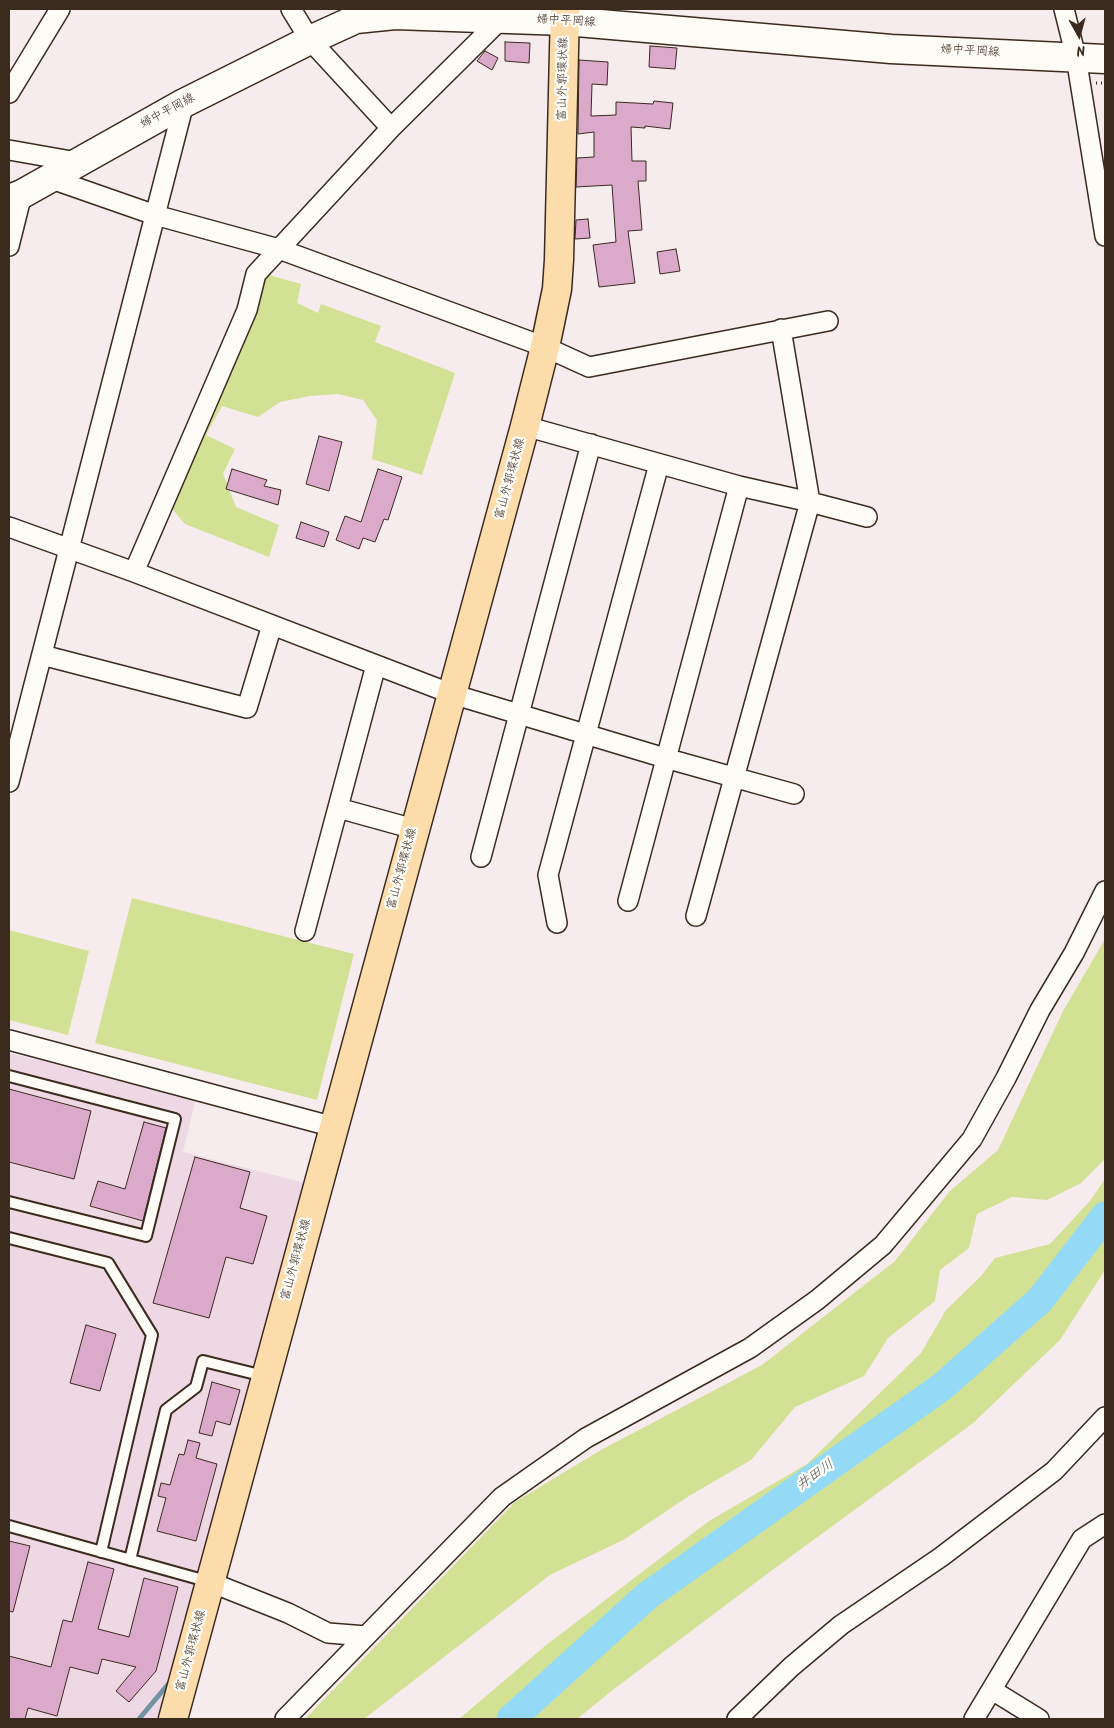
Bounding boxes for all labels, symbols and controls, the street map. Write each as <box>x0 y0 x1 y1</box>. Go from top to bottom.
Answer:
north arrow <box>1054 10 1104 60</box>
street label: 婦中平岡線 <box>536 13 596 31</box>
street label: 富山外郭環状線 <box>556 37 572 121</box>
text: N <box>1075 38 1087 61</box>
street label: 婦中平岡線 <box>940 43 1000 61</box>
street label: 婦中平岡線 <box>138 92 198 132</box>
street label: 富山外郭環状線 <box>493 437 529 521</box>
street label: 富山外郭環状線 <box>385 827 421 911</box>
street label: 富山外郭環状線 <box>279 1218 315 1302</box>
water label: 井田川 <box>794 1457 838 1495</box>
street label: 富山外郭環状線 <box>174 1609 210 1693</box>

